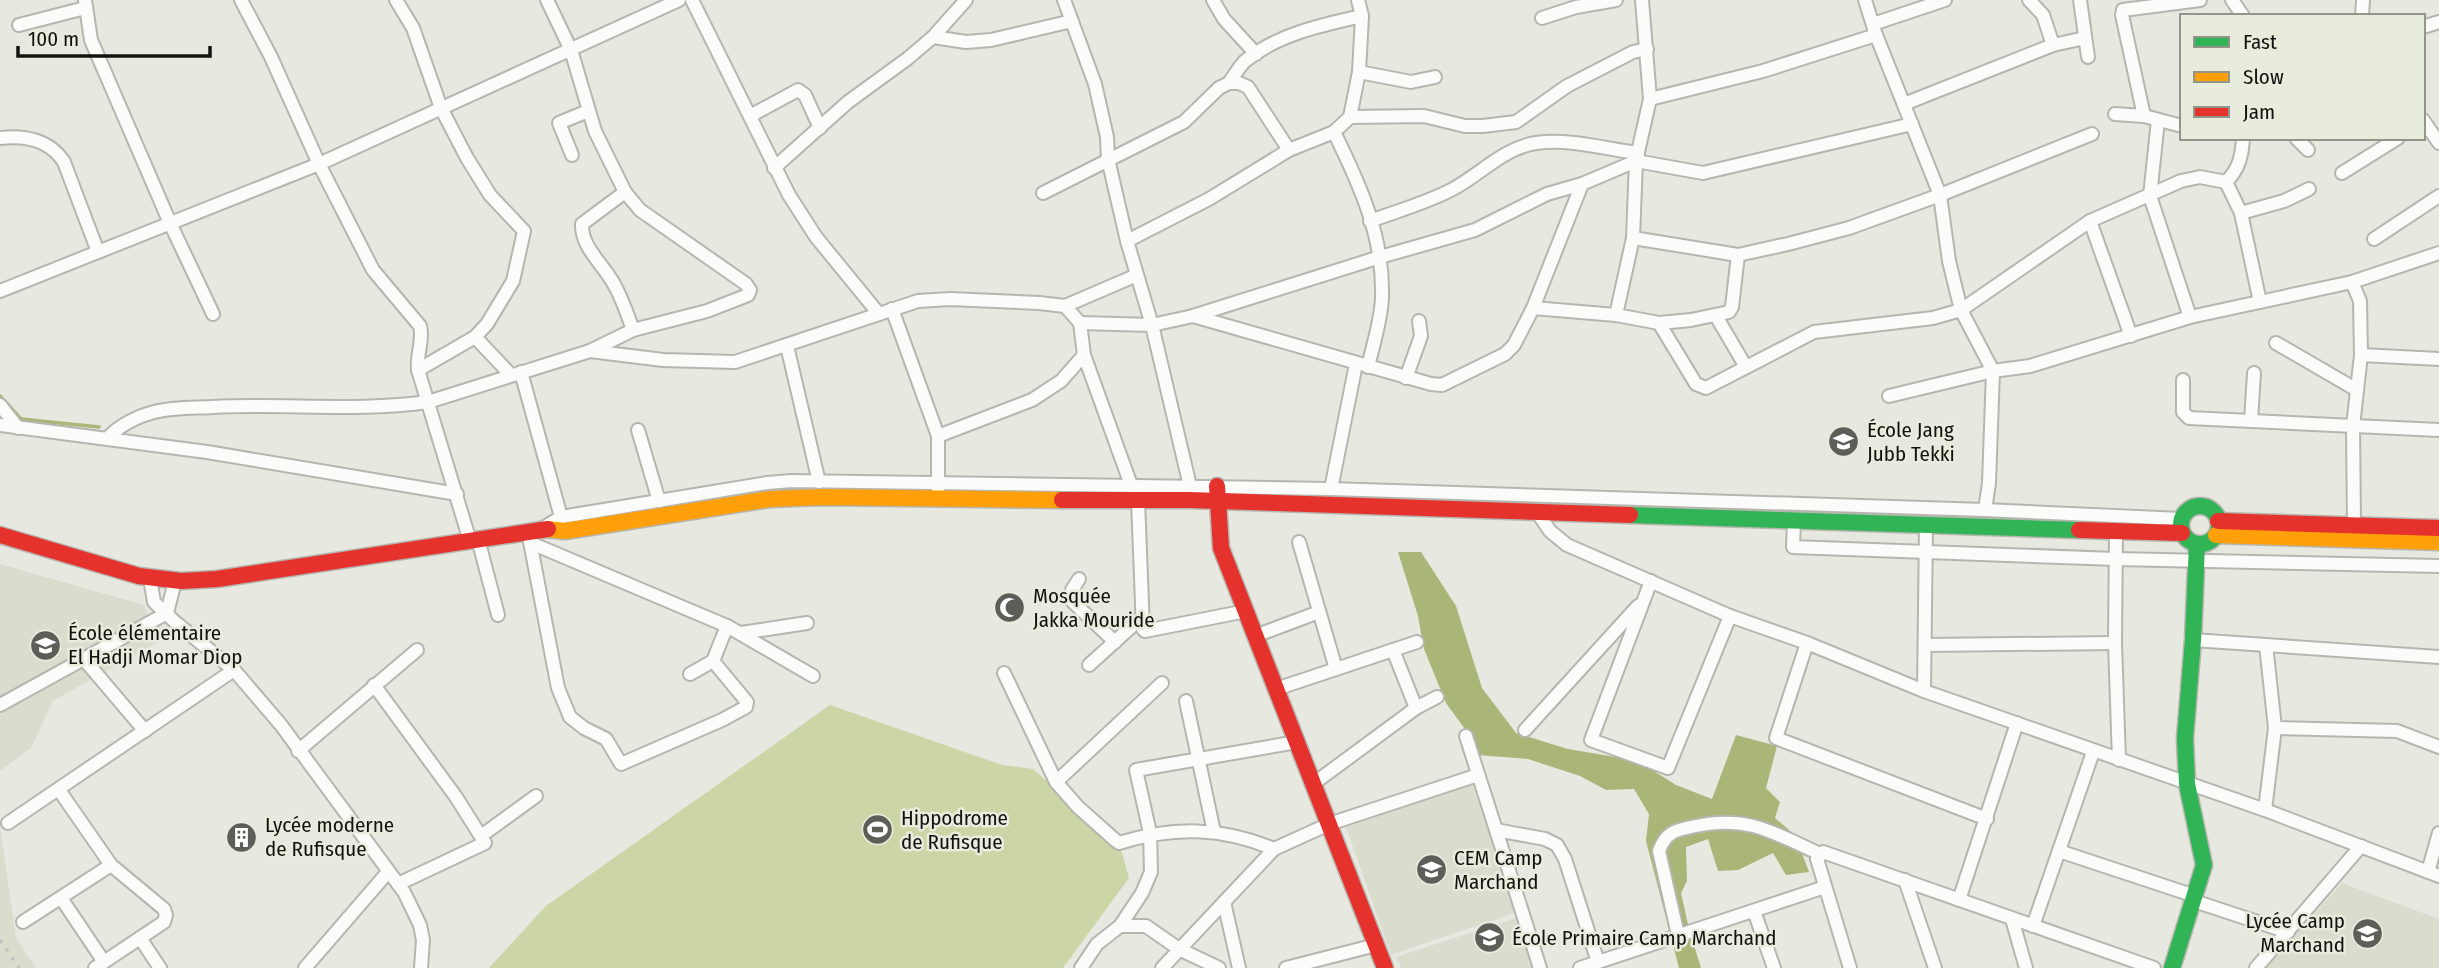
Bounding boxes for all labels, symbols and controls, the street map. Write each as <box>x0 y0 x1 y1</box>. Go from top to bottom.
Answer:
scale bar <box>18 14 210 58</box>
legend <box>2180 14 2425 140</box>
text: 100 m <box>28 26 79 52</box>
text: Fast <box>2243 29 2277 55</box>
text: Slow <box>2243 64 2284 90</box>
text: Jam <box>2243 99 2275 125</box>
place label: École Jang Jubb Tekki <box>1867 417 1955 467</box>
school or university icon: École Jang Jubb Tekki <box>1827 425 1861 459</box>
place label: Mosquée Jakka Mouride <box>1033 583 1155 633</box>
mosque icon: Mosquée Jakka Mouride <box>993 591 1027 625</box>
place label: École élémentaire El Hadji Momar Diop <box>68 620 242 670</box>
school or university icon: École élémentaire El Hadji Momar Diop <box>28 628 62 662</box>
place label: Hippodrome de Rufisque <box>901 805 1008 855</box>
place label: Lycée moderne de Rufisque <box>265 812 394 862</box>
sports icon: Hippodrome de Rufisque <box>861 813 895 847</box>
building icon: Lycée moderne de Rufisque <box>225 820 259 854</box>
place label: CEM Camp Marchand <box>1454 845 1542 895</box>
school or university icon: CEM Camp Marchand <box>1414 853 1448 887</box>
place label: Lycée Camp Marchand <box>2245 908 2345 958</box>
school or university icon: Lycée Camp Marchand <box>2351 916 2385 950</box>
school or university icon: École Primaire Camp Marchand <box>1472 921 1506 955</box>
place label: École Primaire Camp Marchand <box>1512 925 1776 951</box>

